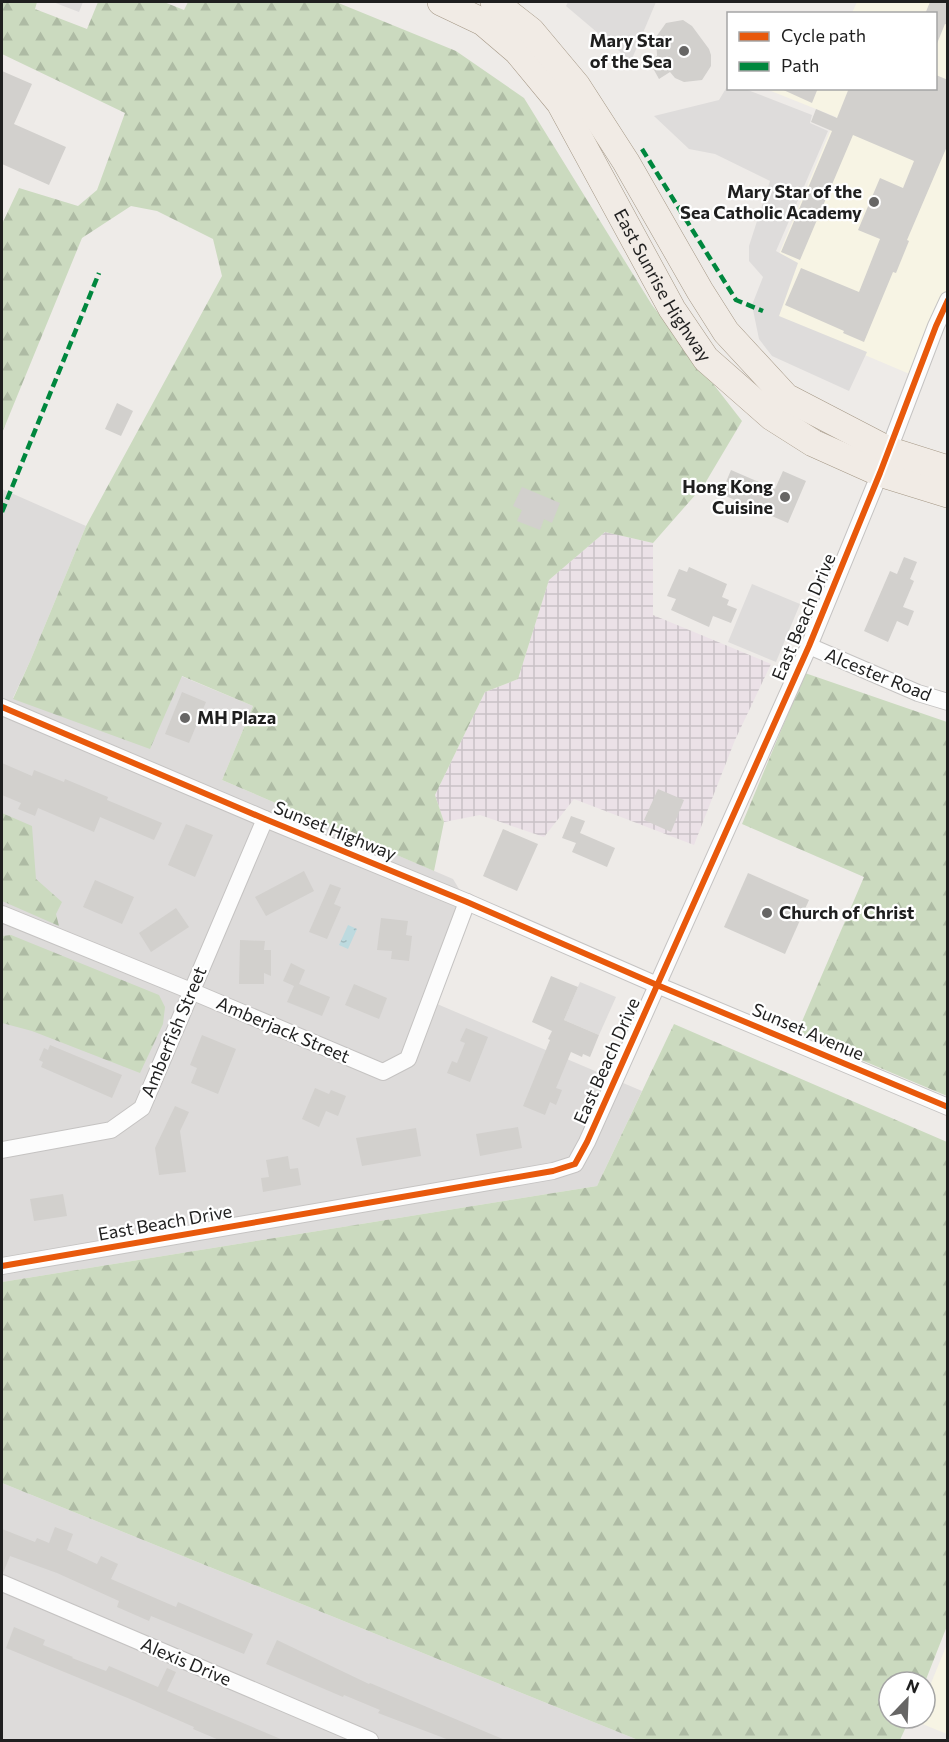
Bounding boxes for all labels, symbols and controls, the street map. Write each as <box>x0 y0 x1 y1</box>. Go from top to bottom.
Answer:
legend <box>727 12 937 90</box>
text: Cycle path <box>781 24 866 46</box>
place label: Mary Star of the Sea <box>589 29 673 72</box>
marker: Mary Star of the Sea <box>677 44 691 58</box>
text: Path <box>781 54 819 76</box>
place label: Mary Star of the Sea Catholic Academy <box>680 180 862 223</box>
marker: Mary Star of the Sea Catholic Academy <box>867 195 881 209</box>
street label: East Sunrise Highway <box>610 205 717 366</box>
place label: Hong Kong Cuisine <box>682 475 773 518</box>
marker: Hong Kong Cuisine <box>778 490 792 504</box>
street label: East Beach Drive <box>766 550 840 683</box>
street label: Alcester Road <box>822 643 935 705</box>
place label: MH Plaza <box>197 706 276 728</box>
marker: MH Plaza <box>178 711 192 725</box>
street label: Sunset Highway <box>271 796 400 865</box>
place label: Church of Christ <box>779 901 915 923</box>
marker: Church of Christ <box>760 906 774 920</box>
street label: Amberfish Street <box>136 963 211 1100</box>
street label: Amberjack Street <box>214 991 353 1067</box>
street label: East Beach Drive <box>568 994 644 1127</box>
street label: Sunset Avenue <box>749 998 868 1065</box>
street label: East Beach Drive <box>96 1199 234 1245</box>
street label: Alexis Drive <box>138 1632 235 1690</box>
north arrow <box>877 1670 937 1730</box>
text: N <box>904 1675 922 1697</box>

